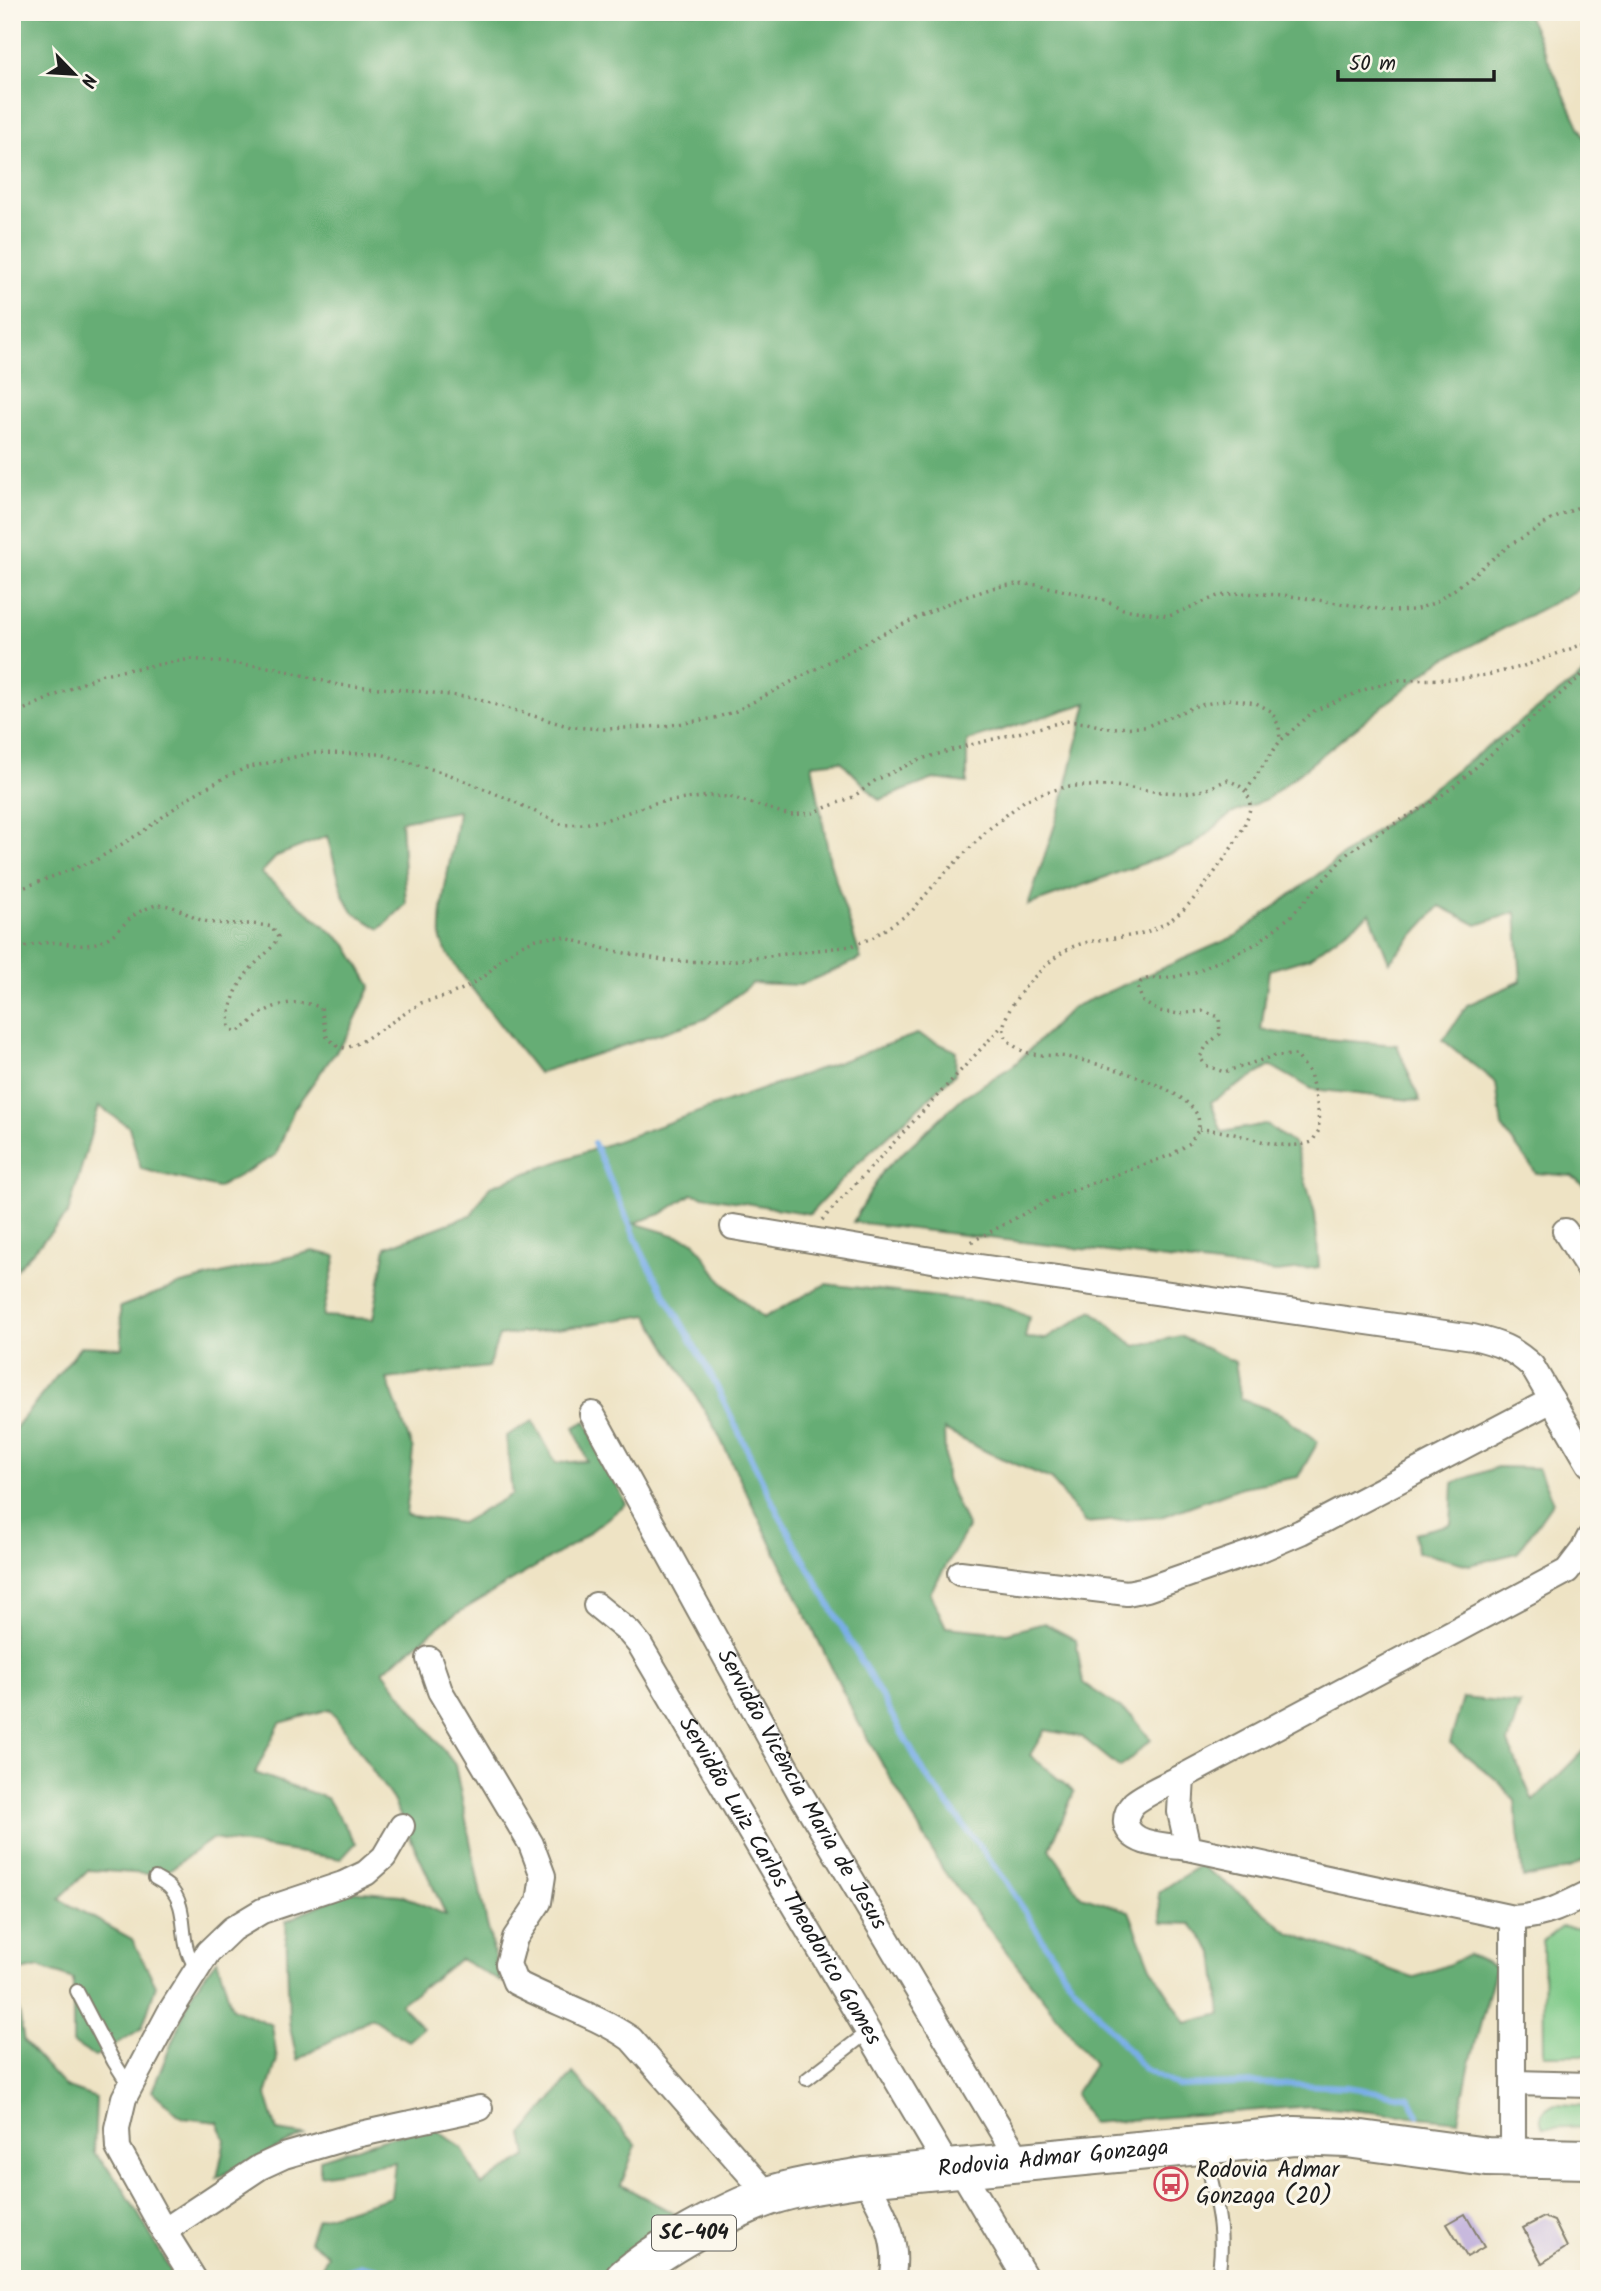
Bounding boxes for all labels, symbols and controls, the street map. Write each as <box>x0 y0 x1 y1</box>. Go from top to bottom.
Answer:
north arrow <box>38 38 108 108</box>
scale bar <box>1338 38 1494 82</box>
text: 50 m <box>1349 48 1396 81</box>
text: N <box>71 69 104 92</box>
street label: Servidão Vicência Maria de Jesus <box>706 1643 896 1937</box>
street label: Servidão Luiz Carlos Theodorico Gomes <box>668 1710 891 2053</box>
street label: Rodovia Admar Gonzaga <box>936 2130 1170 2188</box>
place label: Rodovia Admar Gonzaga (20) <box>1196 2153 1340 2215</box>
bus stop icon: Rodovia Admar Gonzaga (20) <box>1152 2165 1190 2203</box>
road number: SC-404 <box>652 2216 736 2250</box>

